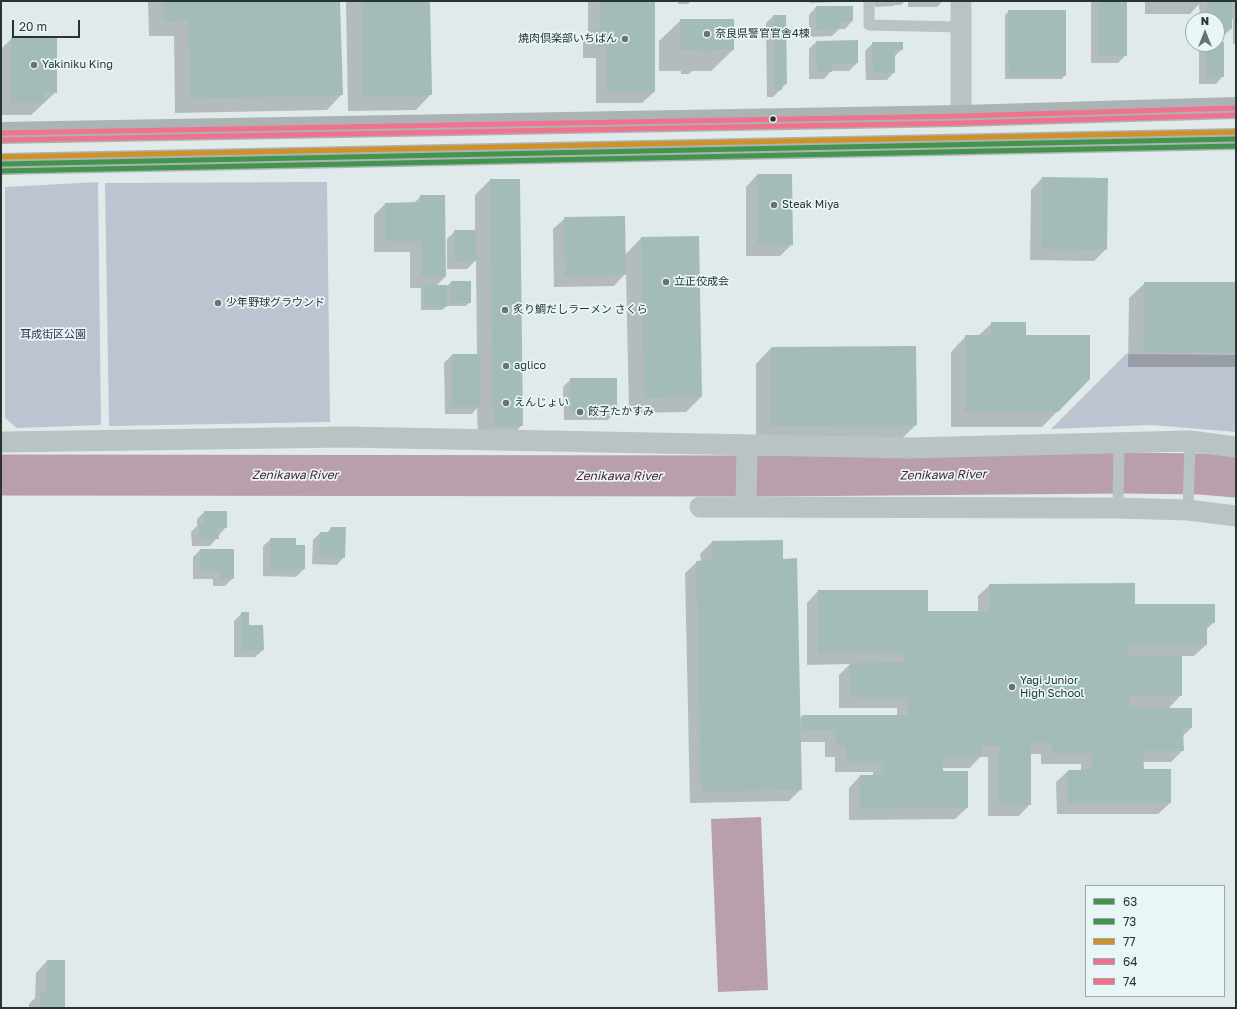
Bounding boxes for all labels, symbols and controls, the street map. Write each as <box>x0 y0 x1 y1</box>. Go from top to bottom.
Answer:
scale bar <box>14 12 82 38</box>
north arrow <box>1185 12 1225 52</box>
text: N <box>1201 14 1209 27</box>
text: 20 m <box>19 19 47 34</box>
place label: 奈良県警官官舎4棟 <box>715 27 810 41</box>
marker: 奈良県警官官舎4棟 <box>702 29 712 39</box>
place label: 焼肉倶楽部いちばん <box>518 32 617 46</box>
marker: 焼肉倶楽部いちばん <box>620 34 630 44</box>
place label: Yakiniku King <box>42 58 113 72</box>
marker: Yakiniku King <box>29 60 39 70</box>
unlabelled marker <box>768 114 778 124</box>
place label: Steak Miya <box>782 198 839 212</box>
marker: Steak Miya <box>769 200 779 210</box>
place label: 立正佼成会 <box>674 275 729 289</box>
marker: 立正佼成会 <box>661 277 671 287</box>
place label: 少年野球グラウンド <box>226 296 325 310</box>
marker: 少年野球グラウンド <box>213 298 223 308</box>
place label: 炙り鯛だしラーメン さくら <box>513 303 648 317</box>
marker: 炙り鯛だしラーメン さくら <box>500 305 510 315</box>
park label: 耳成街区公園 <box>20 328 86 342</box>
place label: aglico <box>514 359 546 373</box>
marker: aglico <box>501 361 511 371</box>
place label: えんじょい <box>514 396 569 410</box>
marker: えんじょい <box>501 398 511 408</box>
place label: 餃子たかすみ <box>588 405 654 419</box>
marker: 餃子たかすみ <box>575 407 585 417</box>
water label: Zenikawa River <box>900 467 986 483</box>
water label: Zenikawa River <box>252 468 338 482</box>
water label: Zenikawa River <box>576 469 662 483</box>
place label: Yagi Junior High School <box>1020 674 1084 700</box>
marker: Yagi Junior High School <box>1007 682 1017 692</box>
legend <box>1085 885 1225 997</box>
text: 63 <box>1123 894 1137 909</box>
text: 73 <box>1123 914 1136 929</box>
text: 77 <box>1123 934 1136 949</box>
text: 64 <box>1123 954 1138 969</box>
text: 74 <box>1123 974 1137 989</box>

